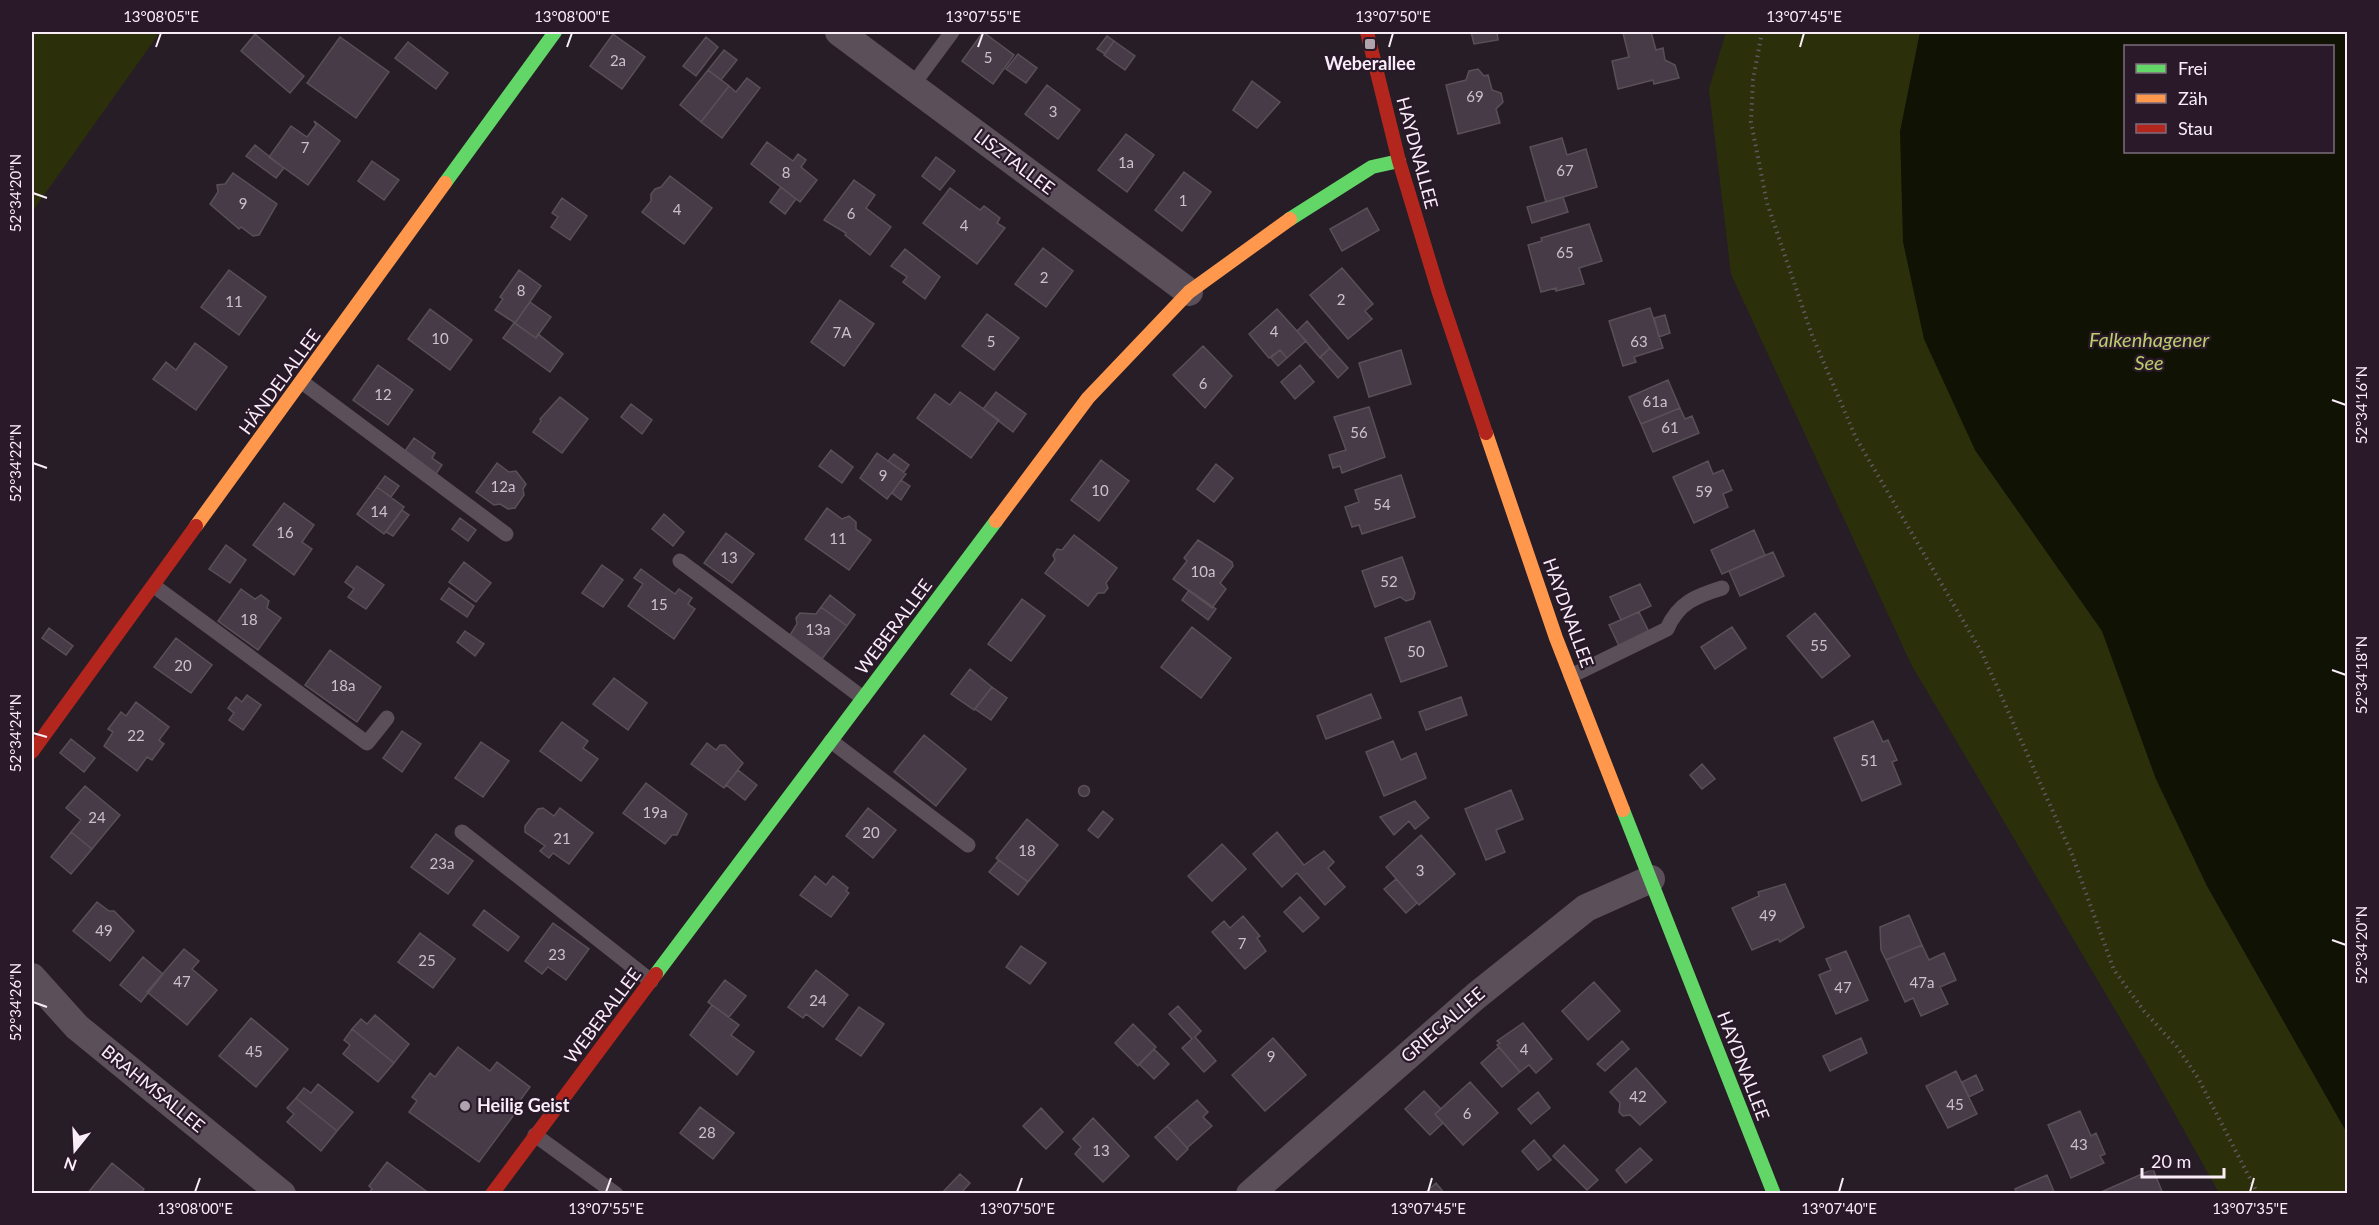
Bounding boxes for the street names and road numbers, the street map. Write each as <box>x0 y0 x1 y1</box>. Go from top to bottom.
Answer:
street label: HAYDNALLEE <box>1392 94 1443 211</box>
street label: LISZTALLEE <box>970 124 1059 199</box>
street label: HÄNDELALLEE <box>234 325 325 438</box>
street label: HAYDNALLEE <box>1539 555 1599 670</box>
street label: WEBERALLEE <box>850 574 936 678</box>
street label: WEBERALLEE <box>559 963 645 1067</box>
street label: GRIEGALLEE <box>1396 982 1489 1067</box>
street label: HAYDNALLEE <box>1713 1008 1775 1123</box>
street label: BRAHMSALLEE <box>98 1040 210 1137</box>

